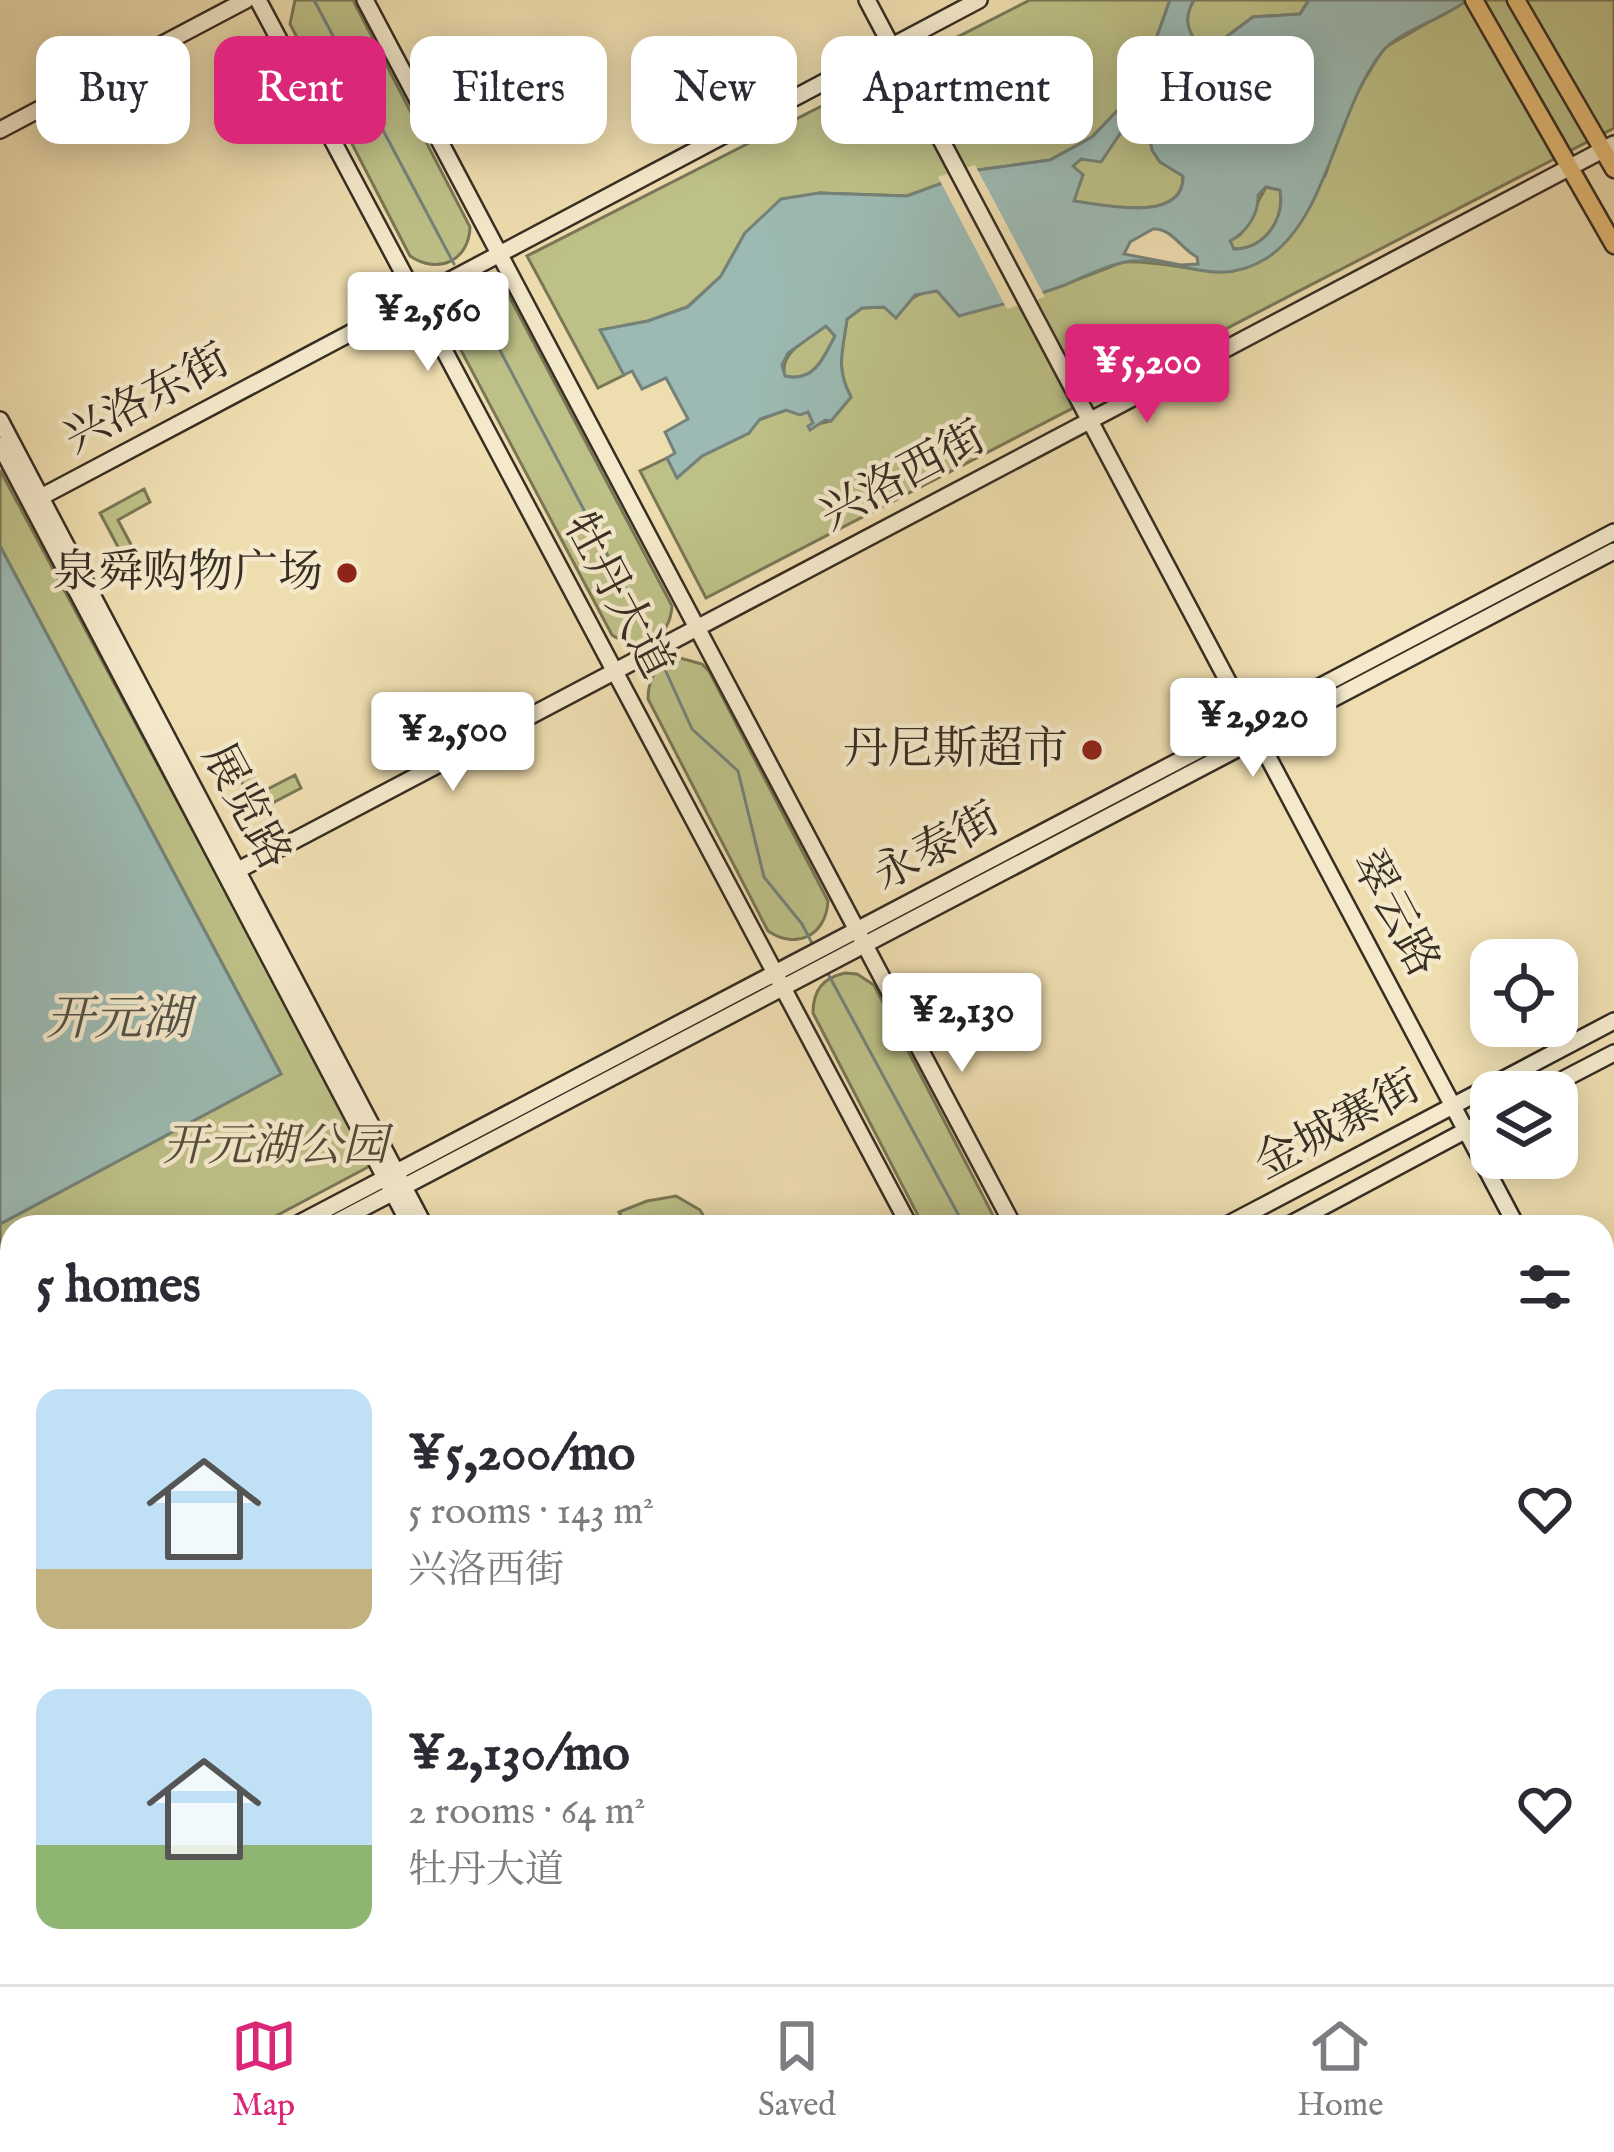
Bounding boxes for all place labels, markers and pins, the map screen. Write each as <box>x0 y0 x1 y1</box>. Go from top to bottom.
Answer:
pin: ¥2,560 <box>330 272 526 374</box>
pin: ¥5,200 <box>1049 324 1245 426</box>
place label: 泉舜购物广场 <box>53 545 323 602</box>
marker: 泉舜购物广场 <box>334 560 360 586</box>
pin: ¥2,920 <box>1155 678 1351 780</box>
pin: ¥2,500 <box>355 692 551 794</box>
place label: 丹尼斯超市 <box>843 722 1068 779</box>
marker: 丹尼斯超市 <box>1079 737 1105 763</box>
pin: ¥2,130 <box>864 973 1060 1075</box>

